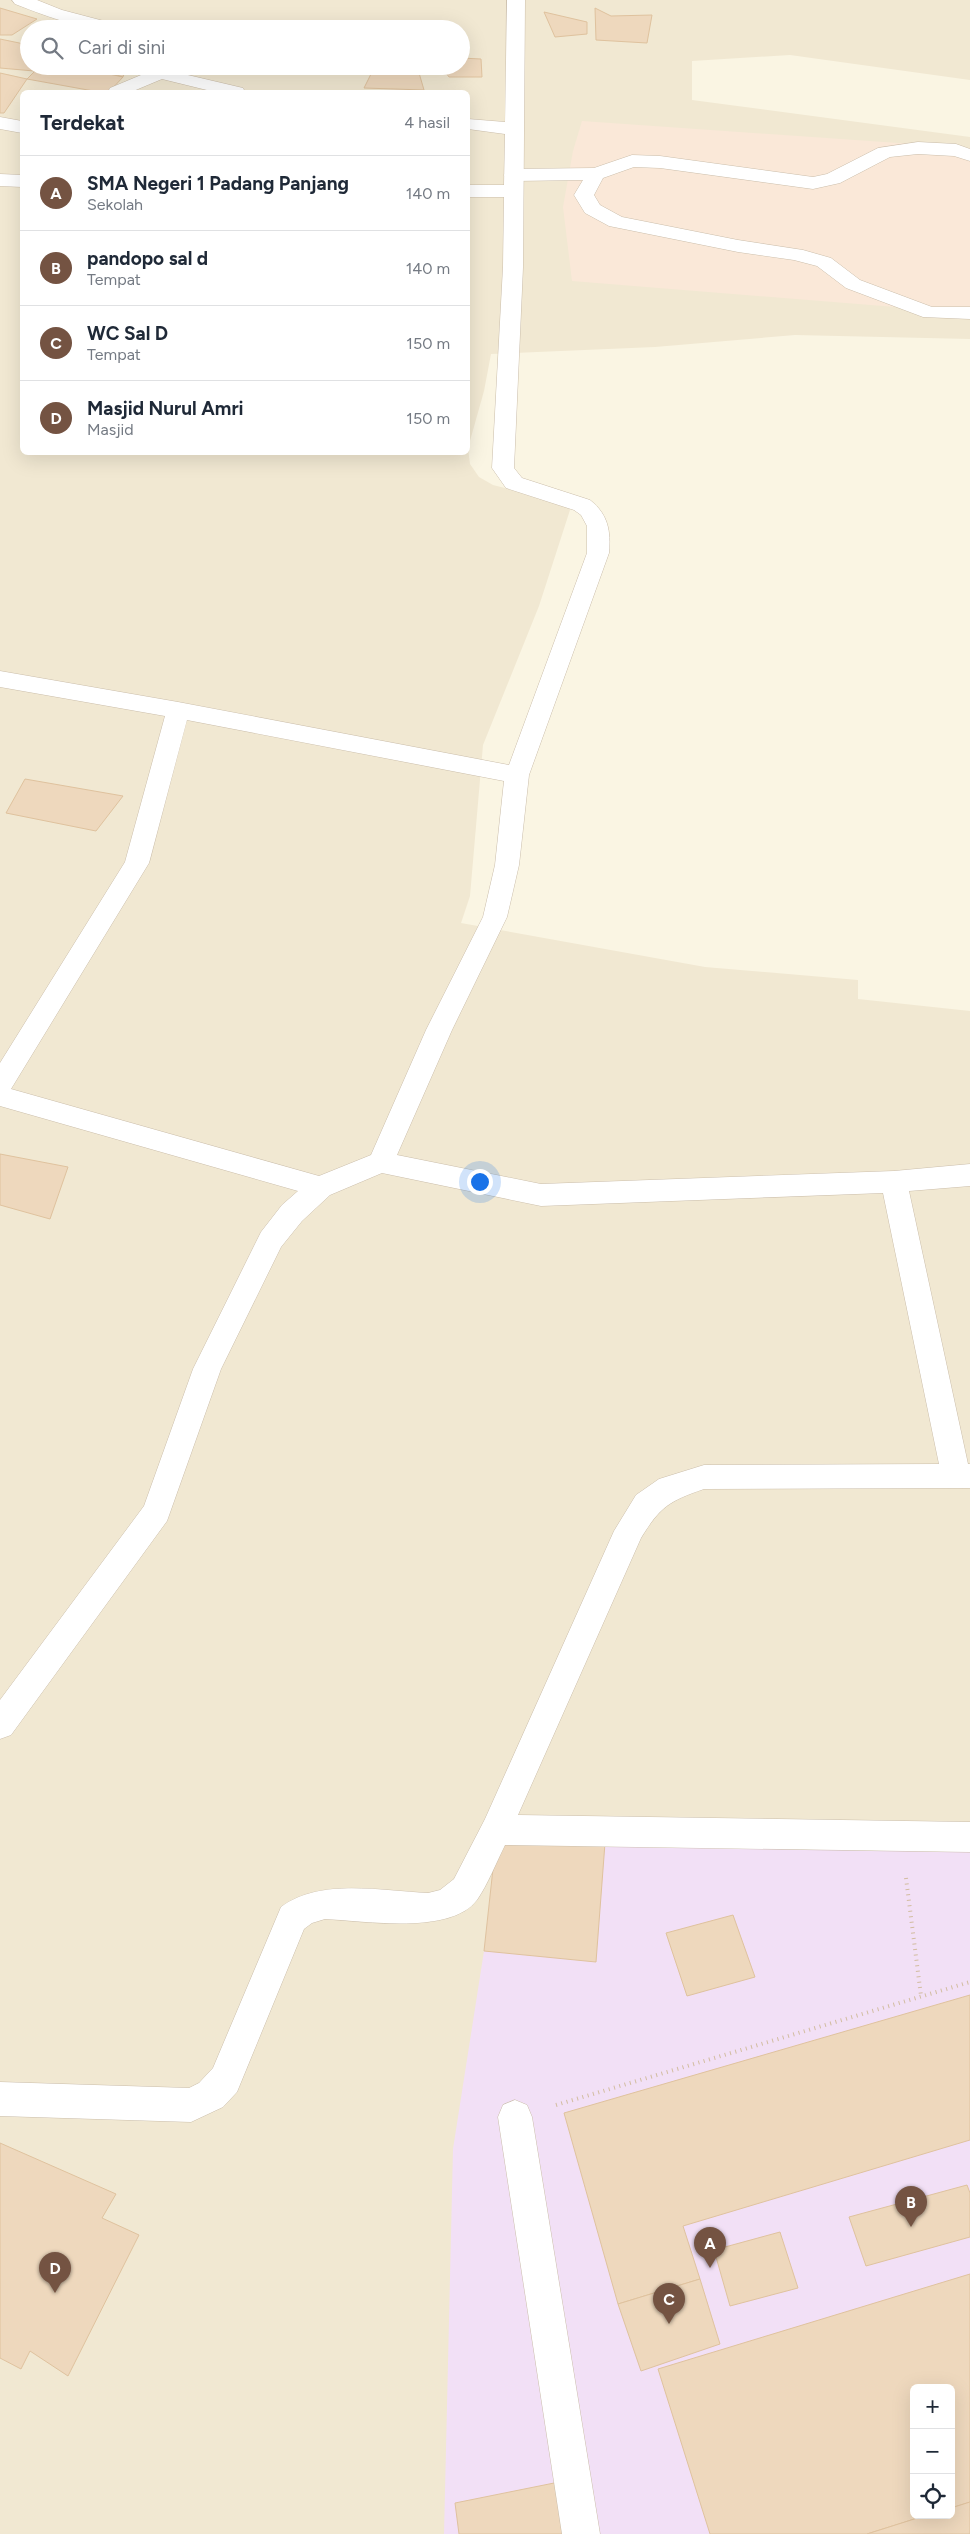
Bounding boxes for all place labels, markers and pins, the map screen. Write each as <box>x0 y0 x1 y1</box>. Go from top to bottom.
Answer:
pin: B <box>895 2186 927 2227</box>
pin: A <box>694 2227 726 2268</box>
pin: D <box>39 2252 71 2293</box>
pin: C <box>653 2283 685 2324</box>

